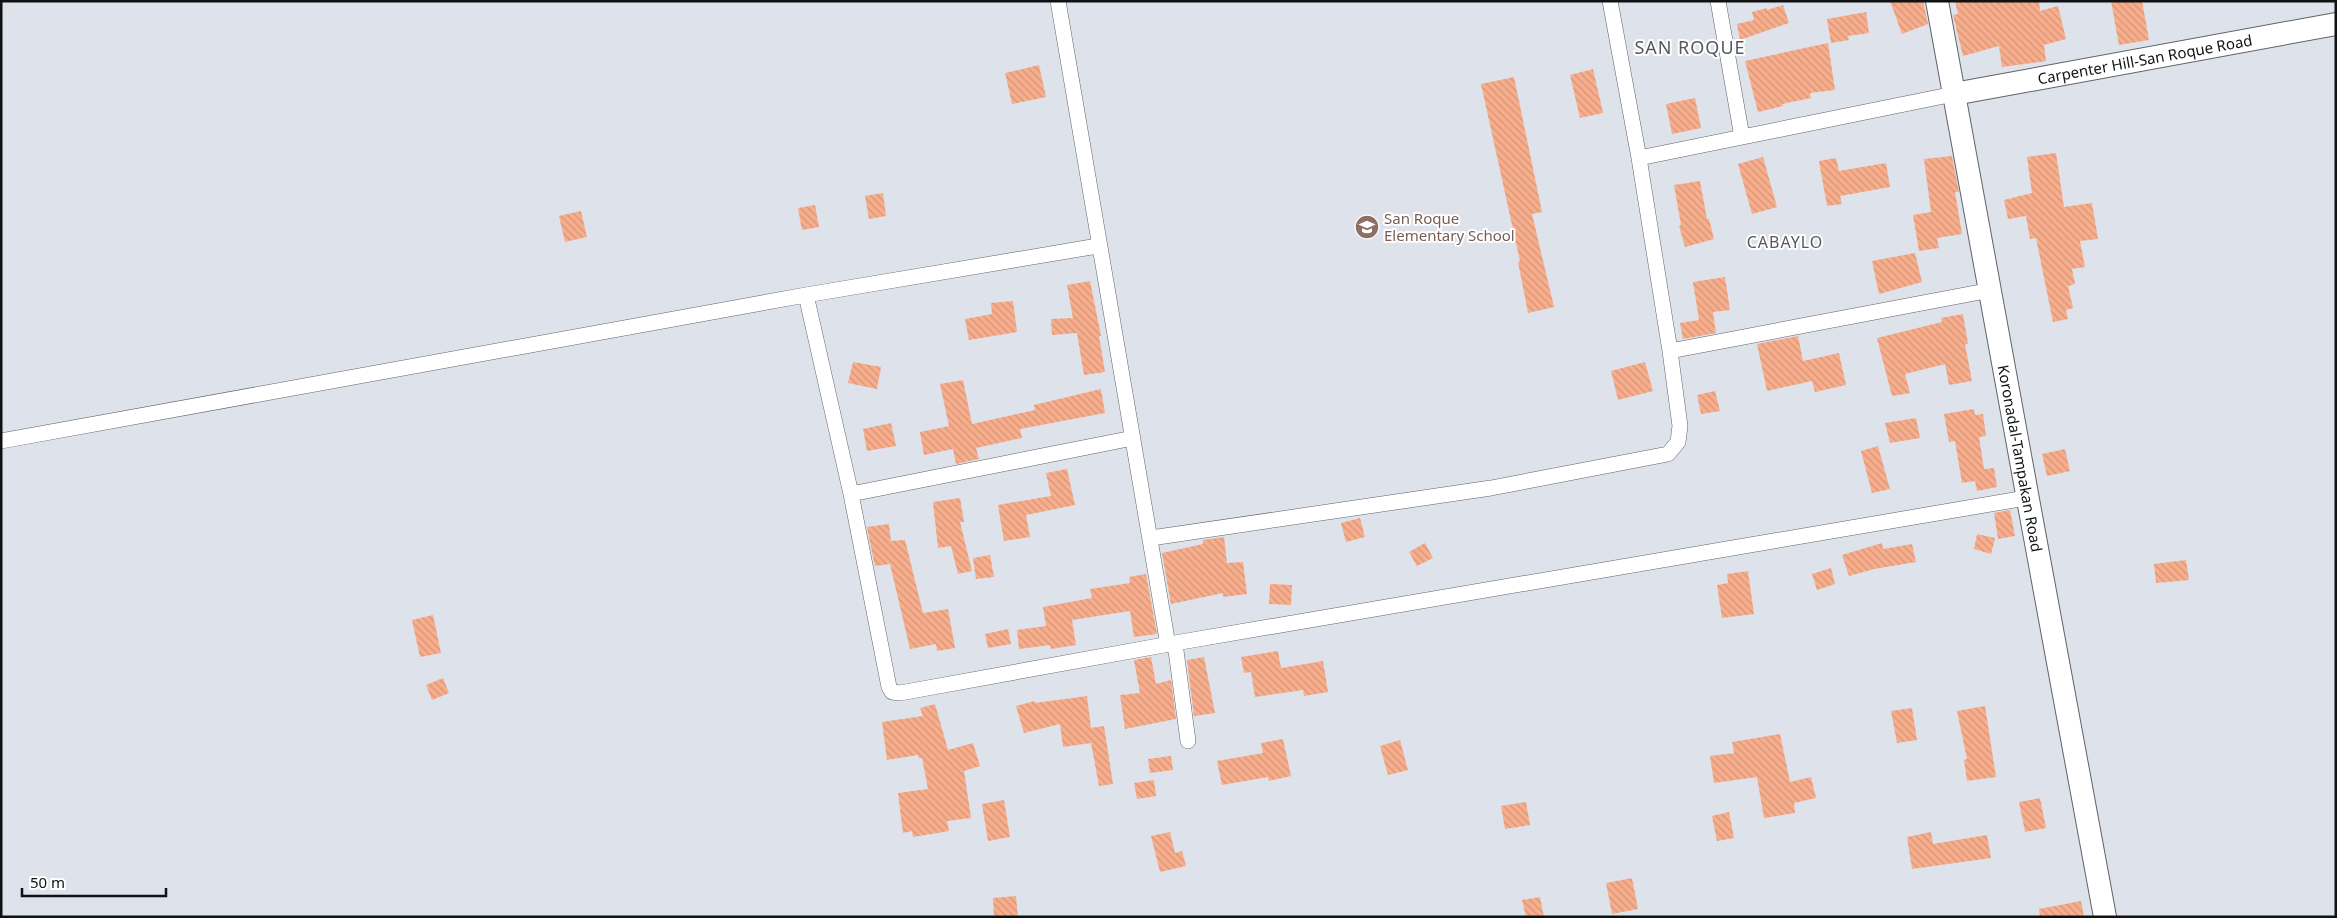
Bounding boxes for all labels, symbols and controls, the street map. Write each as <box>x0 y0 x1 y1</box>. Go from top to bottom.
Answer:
street label: Carpenter Hill-San Roque Road <box>2036 30 2254 89</box>
district label: SAN ROQUE <box>1634 35 1746 59</box>
place label: San Roque Elementary School <box>1384 208 1515 245</box>
school or university icon: San Roque Elementary School <box>1354 214 1380 240</box>
district label: CABAYLO <box>1747 231 1823 253</box>
street label: Koronadal-Tampakan Road <box>1994 363 2047 554</box>
scale bar <box>22 866 166 898</box>
text: 50 m <box>30 872 65 892</box>

